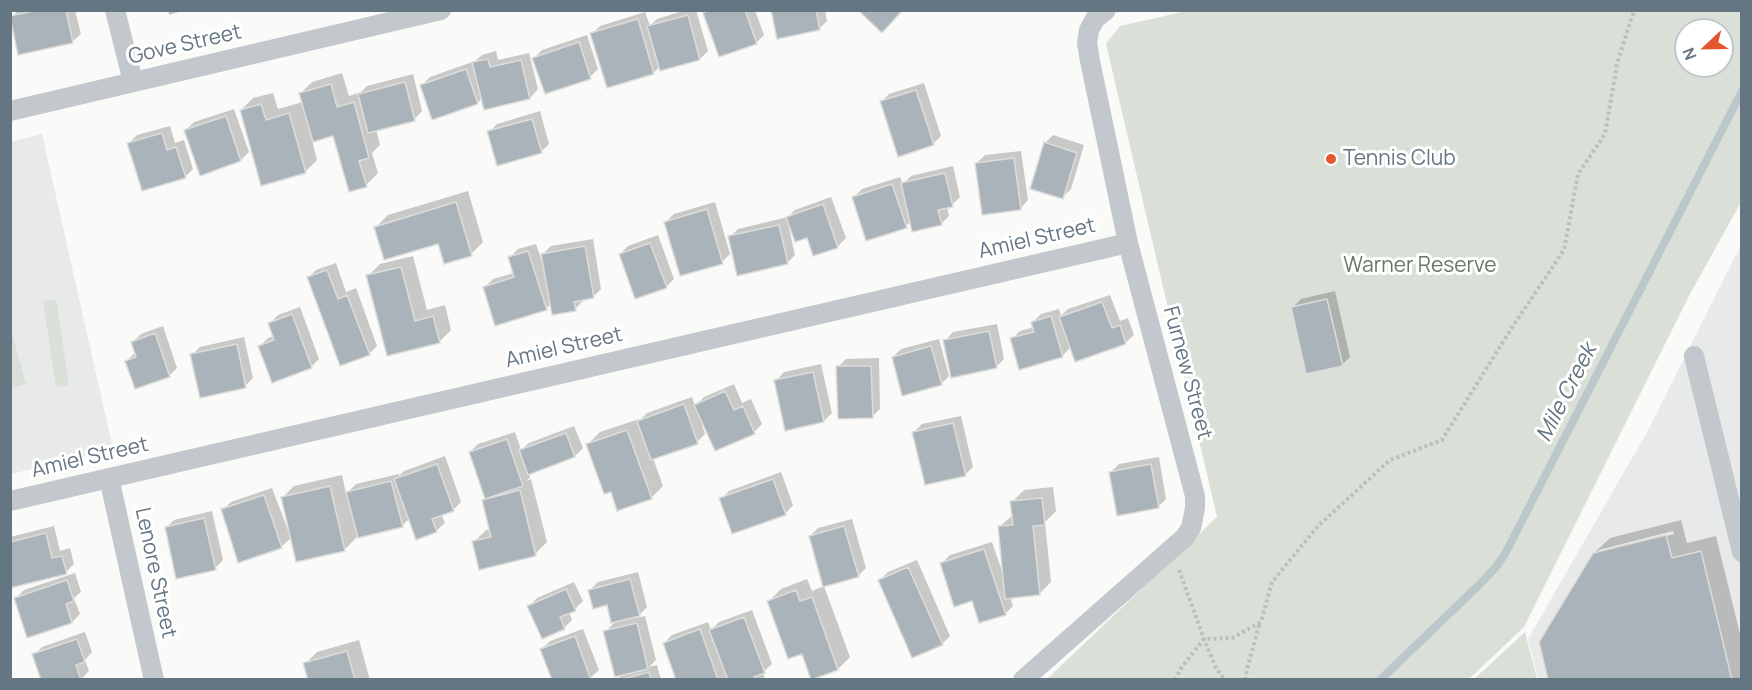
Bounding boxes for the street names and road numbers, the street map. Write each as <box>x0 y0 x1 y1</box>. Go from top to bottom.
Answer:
street label: Gove Street <box>126 20 244 70</box>
street label: Amiel Street <box>976 213 1098 265</box>
street label: Furnew Street <box>1157 304 1217 442</box>
street label: Amiel Street <box>503 322 625 374</box>
street label: Amiel Street <box>29 432 151 484</box>
street label: Lenore Street <box>129 505 181 641</box>

